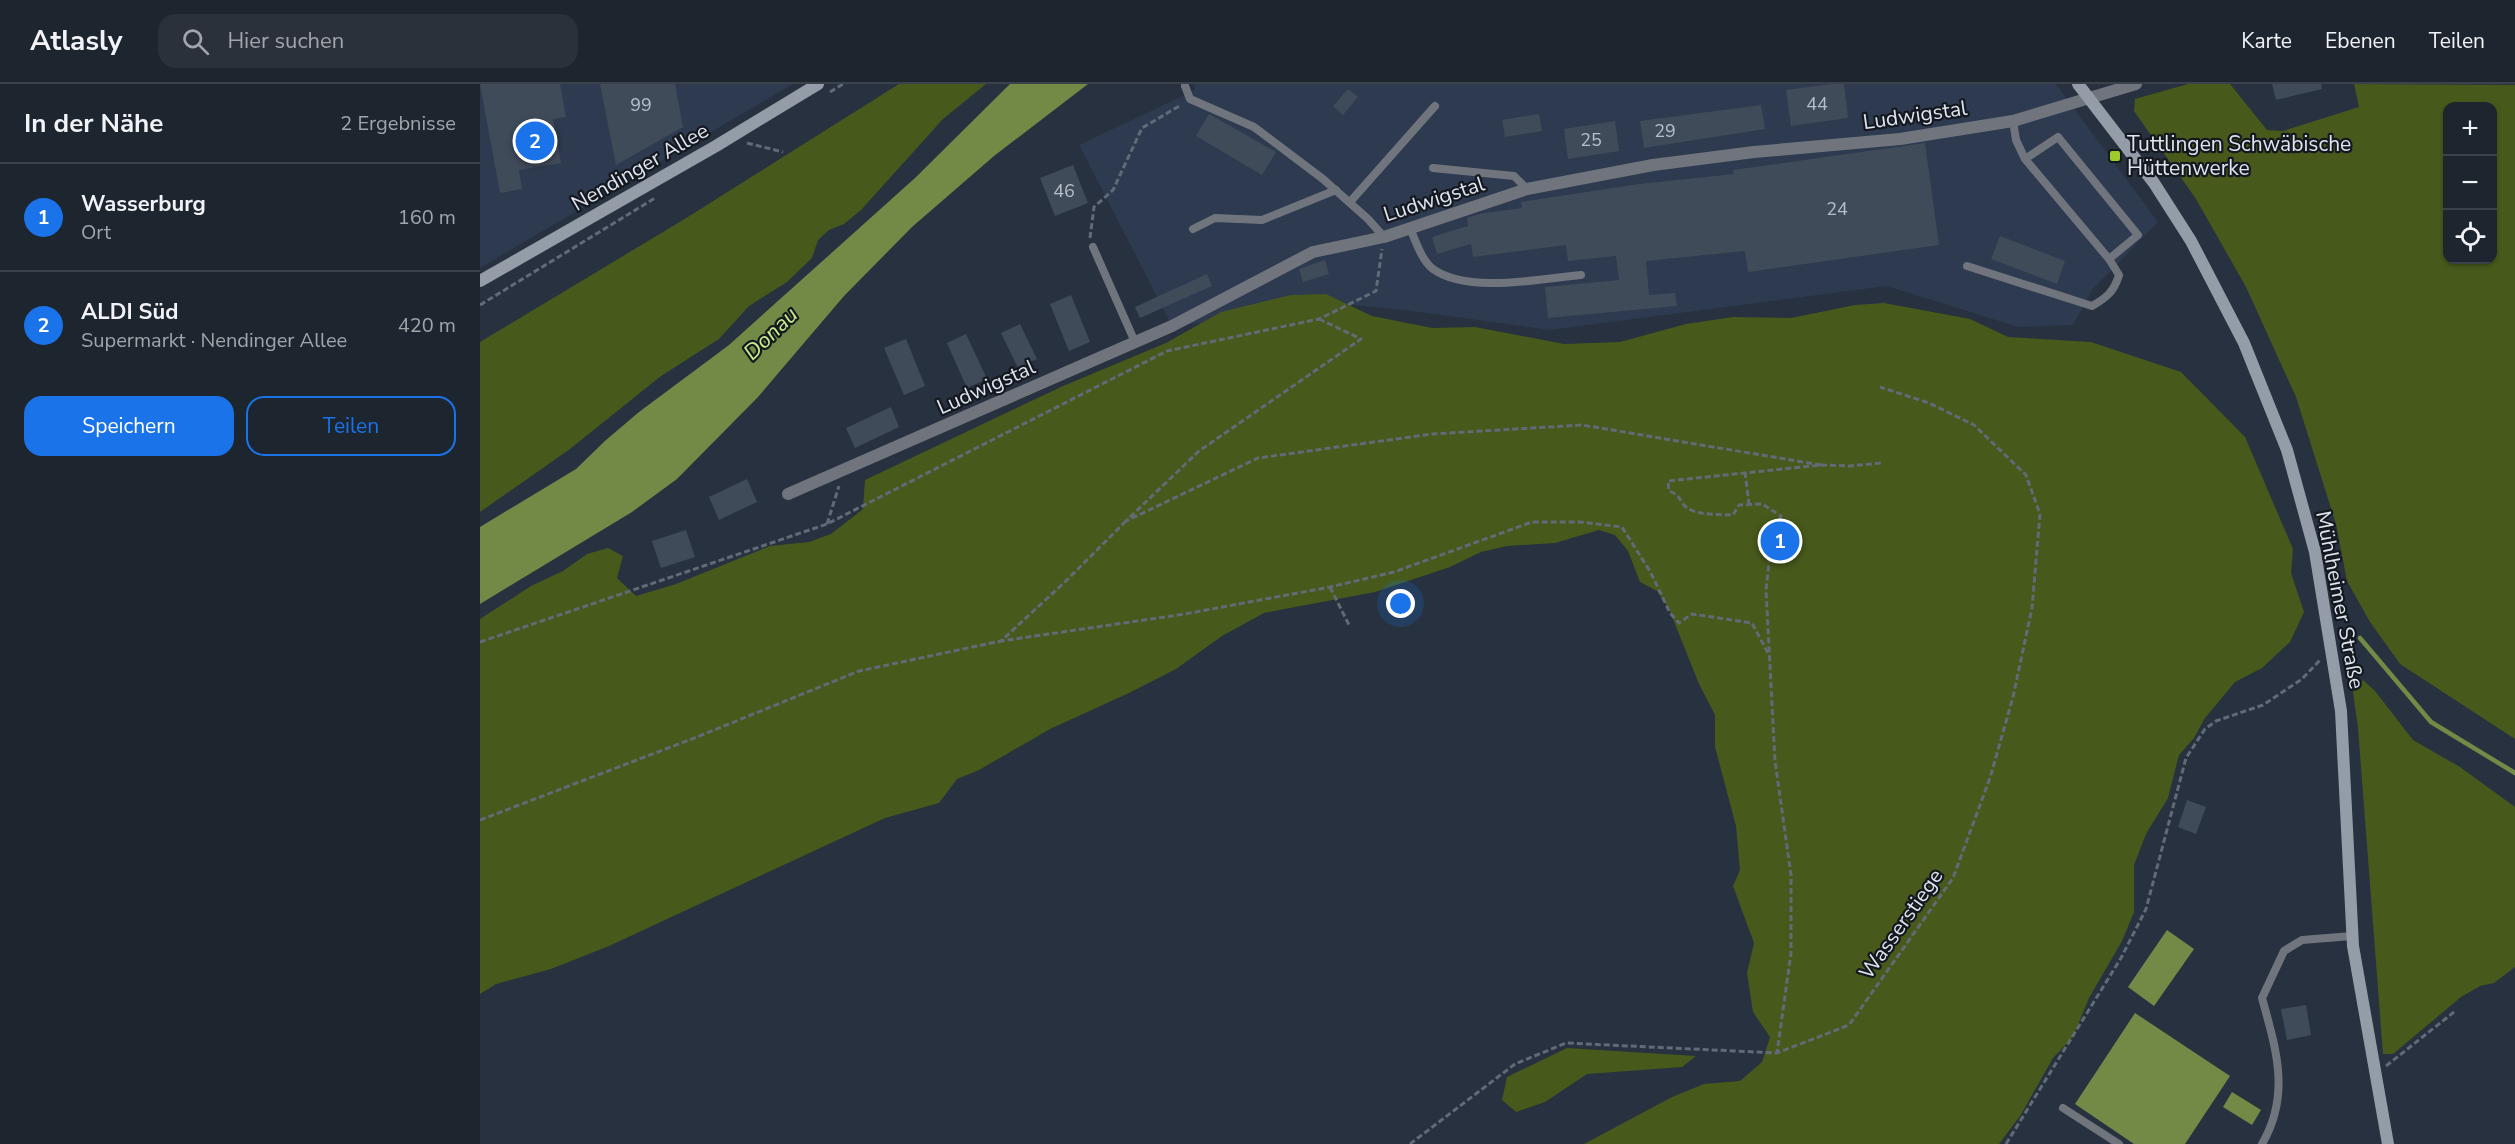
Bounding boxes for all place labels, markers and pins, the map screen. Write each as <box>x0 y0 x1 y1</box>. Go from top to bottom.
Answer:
pin: 2 <box>516 118 554 164</box>
place label: Tuttlingen Schwäbische Hüttenwerke <box>2127 130 2351 182</box>
marker: Tuttlingen Schwäbische Hüttenwerke <box>2108 149 2122 163</box>
pin: 1 <box>1760 518 1800 564</box>

